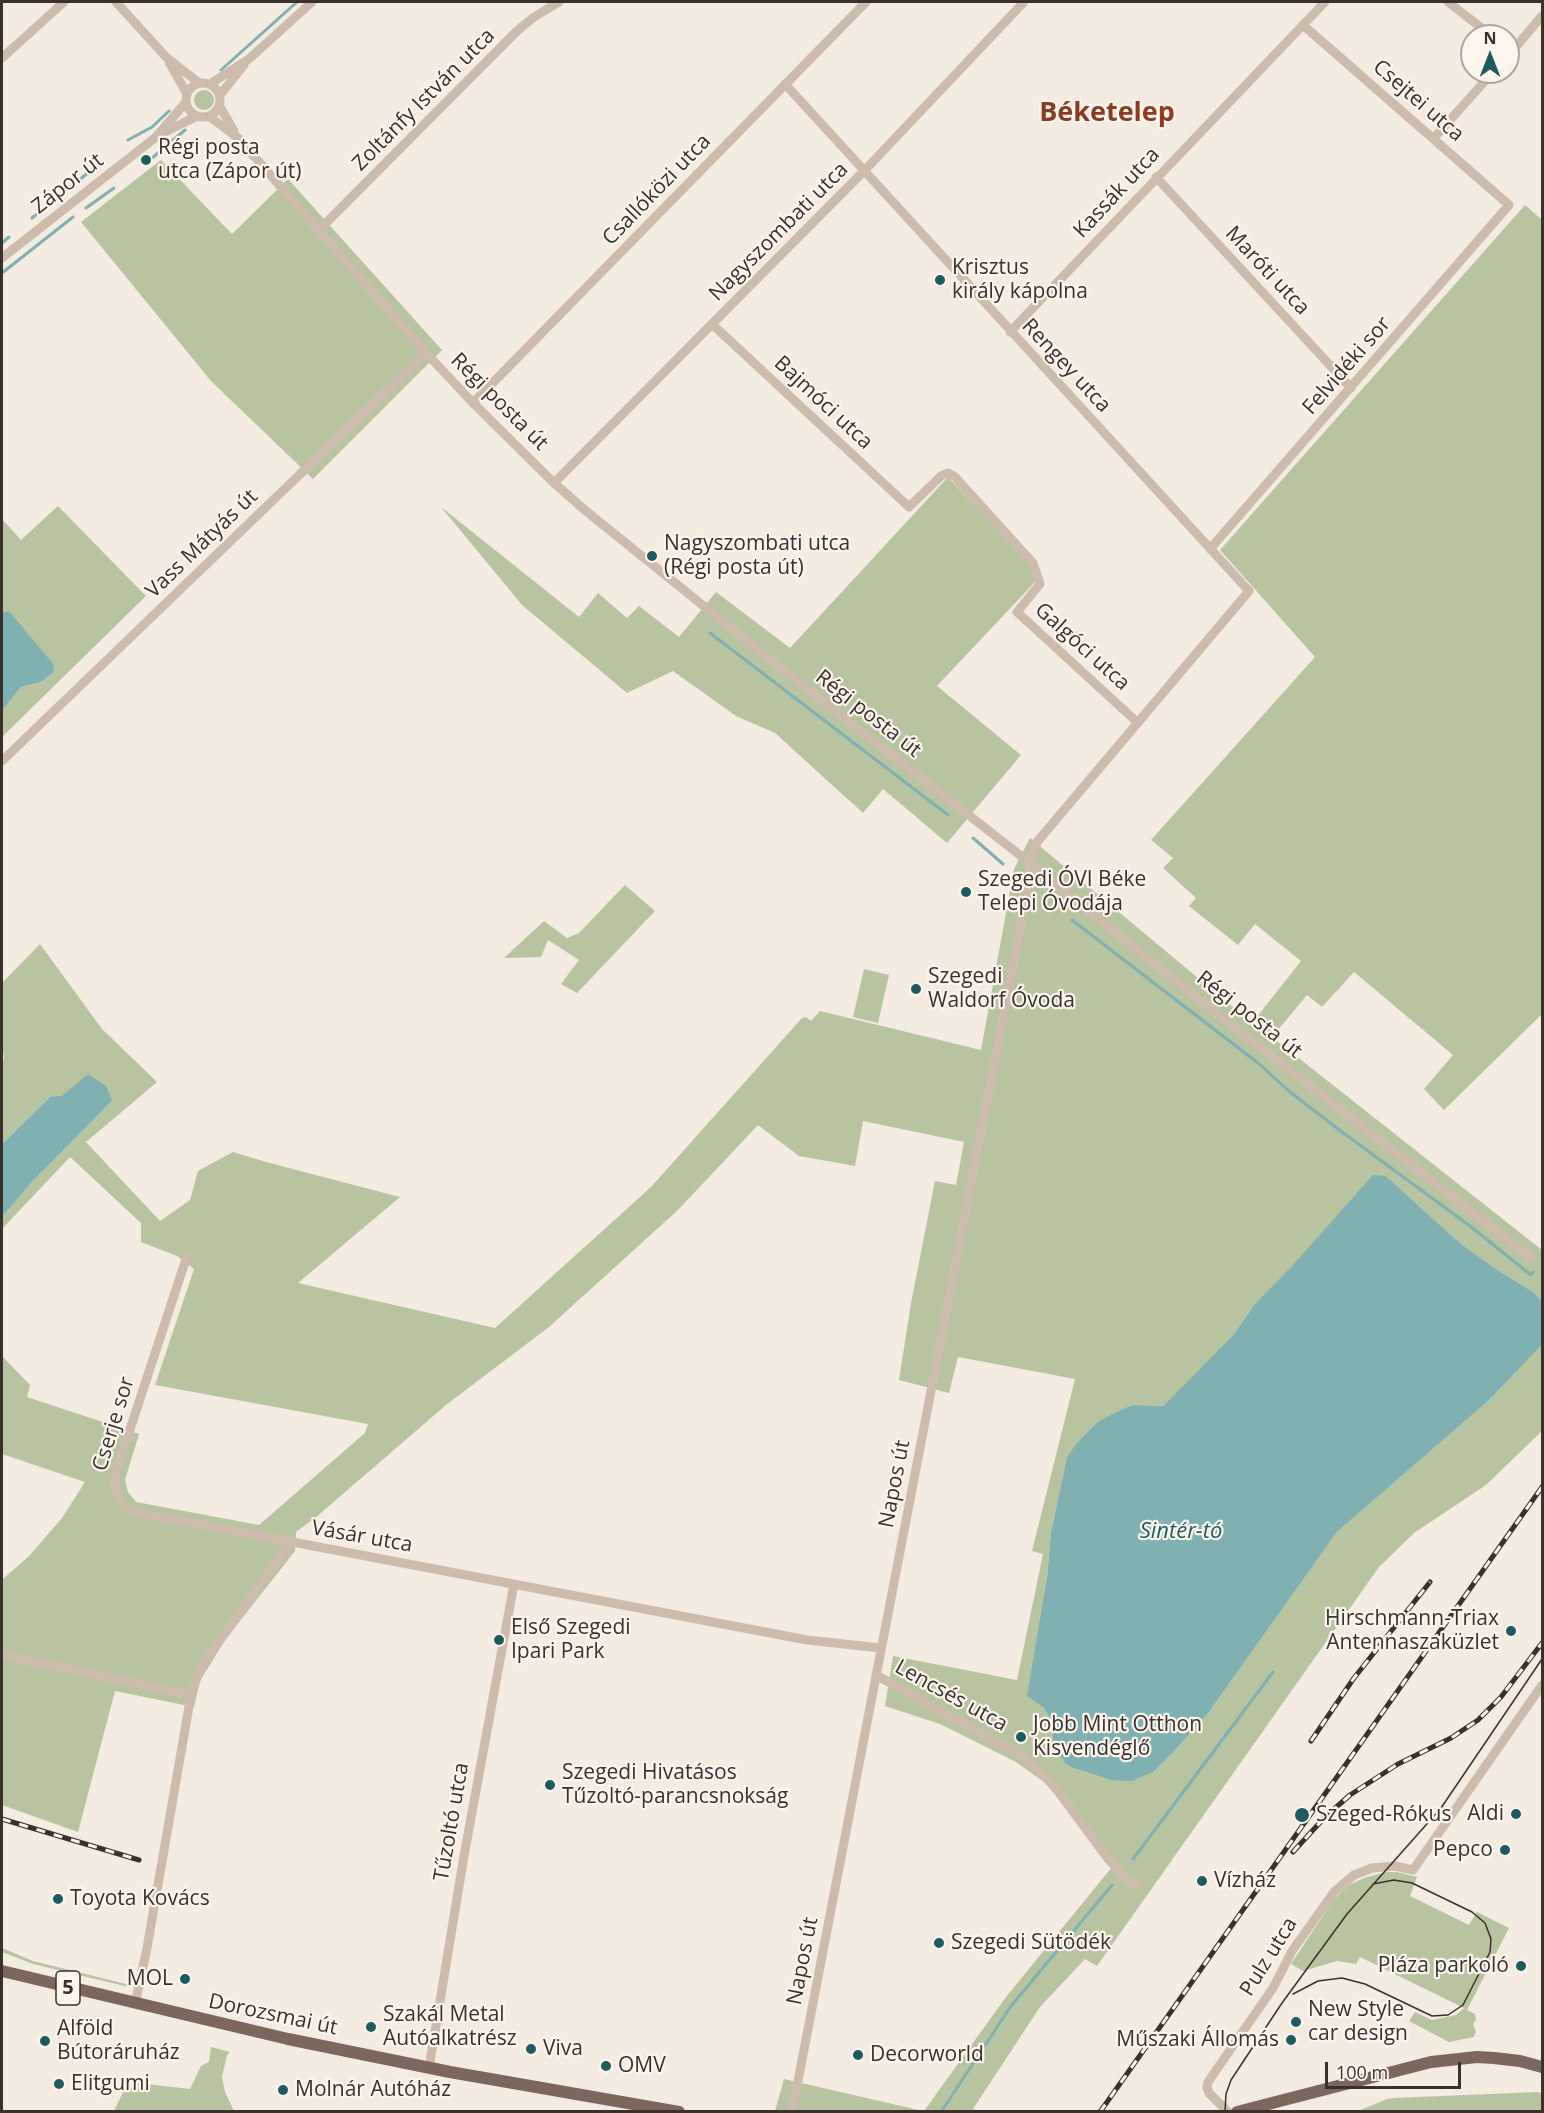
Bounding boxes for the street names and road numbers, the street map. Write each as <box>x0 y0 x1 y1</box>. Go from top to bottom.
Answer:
street label: Zoltánfy István utca <box>348 24 500 176</box>
street label: Csejtei utca <box>1367 55 1469 147</box>
street label: Csallóközi utca <box>598 129 716 251</box>
street label: Kassák utca <box>1069 142 1165 244</box>
street label: Zápor út <box>27 148 109 220</box>
street label: Nagyszombati utca <box>704 157 854 307</box>
street label: Maróti utca <box>1220 221 1314 321</box>
street label: Felvidéki sor <box>1298 312 1396 420</box>
street label: Rengey utca <box>1016 314 1116 418</box>
street label: Régi posta út <box>445 348 553 456</box>
street label: Bajmóci utca <box>769 351 877 455</box>
street label: Vass Mátyás út <box>141 484 263 604</box>
street label: Galgóci utca <box>1029 598 1135 696</box>
street label: Régi posta út <box>810 665 926 763</box>
street label: Régi posta út <box>1191 966 1307 1064</box>
street label: Cserje sor <box>88 1374 140 1474</box>
street label: Napos út <box>874 1438 916 1530</box>
street label: Vásár utca <box>310 1516 414 1558</box>
street label: Lencsés utca <box>890 1655 1012 1737</box>
street label: Tűzoltó utca <box>429 1761 475 1883</box>
street label: Pulz utca <box>1235 1913 1303 2001</box>
street label: Napos út <box>782 1915 824 2007</box>
road number: 5 <box>56 1971 80 2005</box>
street label: Dorozsmai út <box>206 1989 340 2041</box>

